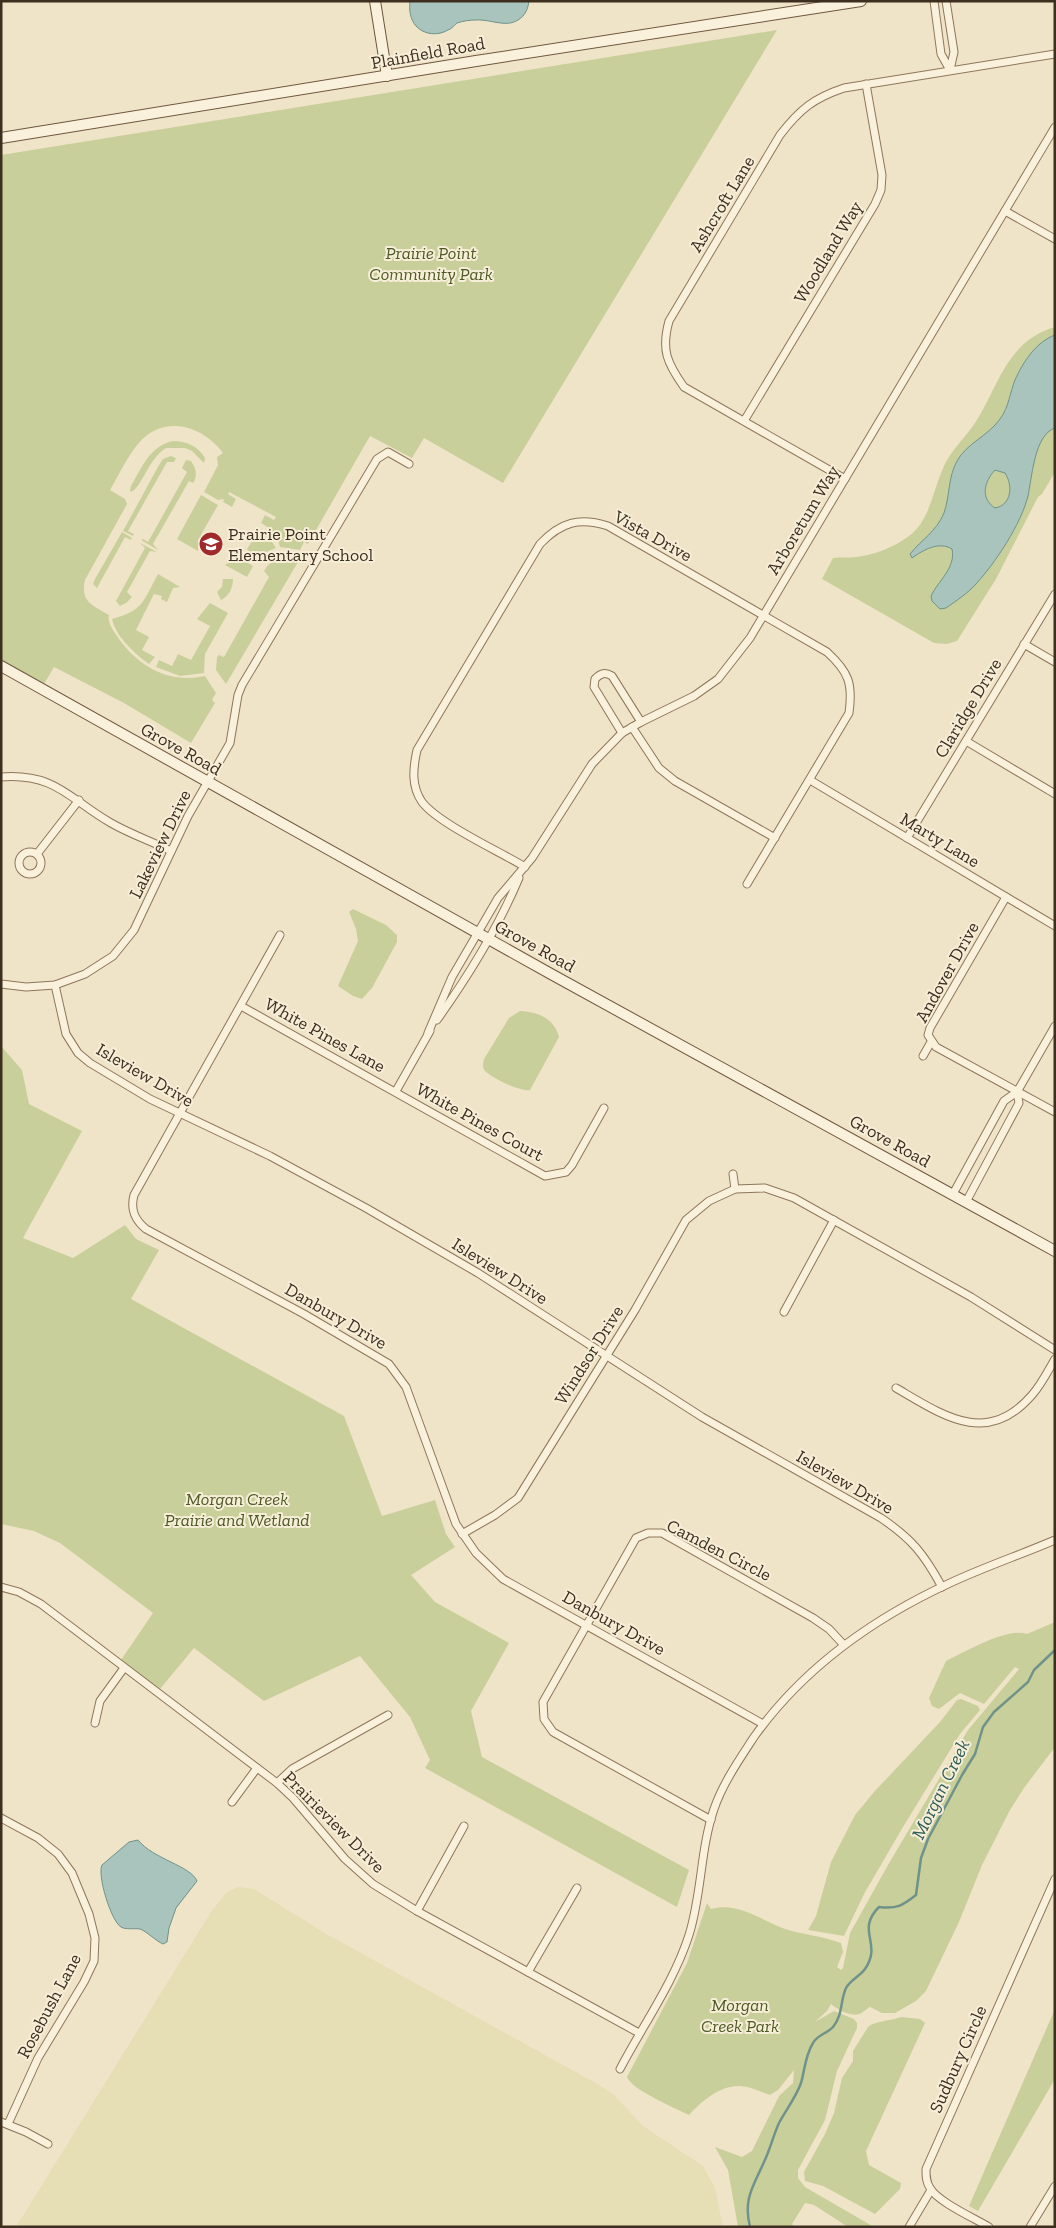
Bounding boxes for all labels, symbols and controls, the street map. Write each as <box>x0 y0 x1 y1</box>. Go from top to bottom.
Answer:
street label: Plainfield Road <box>369 32 487 74</box>
street label: Ashcroft Lane <box>685 152 759 256</box>
street label: Woodland Way <box>789 196 867 307</box>
park label: Prairie Point Community Park <box>369 242 493 285</box>
street label: Arboretum Way <box>762 461 845 579</box>
street label: Vista Drive <box>609 505 696 566</box>
place label: Prairie Point Elementary School <box>228 523 373 566</box>
school or university icon: Prairie Point Elementary School <box>198 531 224 557</box>
street label: Claridge Drive <box>930 654 1006 762</box>
street label: Grove Road <box>137 718 225 780</box>
street label: Lakeview Drive <box>124 786 196 902</box>
street label: Marty Lane <box>896 808 984 872</box>
street label: Grove Road <box>491 915 579 977</box>
street label: Andover Drive <box>910 918 984 1026</box>
street label: White Pines Lane <box>261 993 389 1077</box>
street label: Isleview Drive <box>92 1038 198 1112</box>
street label: White Pines Court <box>412 1078 548 1166</box>
street label: Grove Road <box>846 1110 934 1172</box>
street label: Isleview Drive <box>448 1233 552 1309</box>
street label: Danbury Drive <box>281 1278 391 1354</box>
street label: Windsor Drive <box>550 1301 628 1409</box>
street label: Isleview Drive <box>792 1445 898 1519</box>
park label: Morgan Creek Prairie and Wetland <box>164 1488 310 1531</box>
street label: Camden Circle <box>663 1514 775 1586</box>
street label: Danbury Drive <box>559 1586 669 1660</box>
water label: Morgan Creek <box>906 1736 974 1843</box>
street label: Prairieview Drive <box>279 1767 389 1877</box>
street label: Rosebush Lane <box>12 1950 86 2062</box>
park label: Morgan Creek Park <box>701 1994 779 2037</box>
street label: Sudbury Circle <box>924 2002 992 2116</box>

